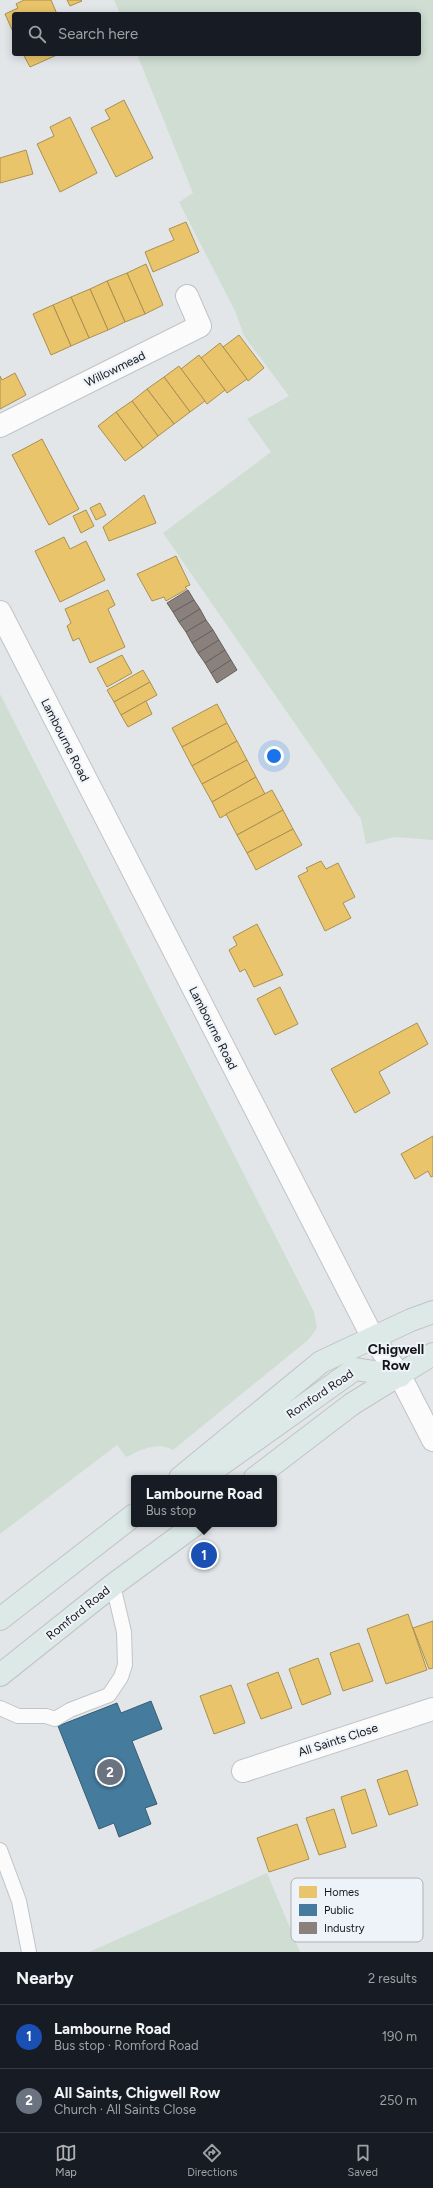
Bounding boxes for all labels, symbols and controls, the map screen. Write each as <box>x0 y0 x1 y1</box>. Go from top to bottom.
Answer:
search box <box>12 12 421 56</box>
icon: search <box>26 23 48 45</box>
text: Search here <box>58 25 138 43</box>
street label: Willowmead <box>82 348 148 390</box>
street label: Lambourne Road <box>38 696 92 784</box>
your location <box>264 746 284 766</box>
street label: Lambourne Road <box>186 984 240 1072</box>
district label: Chigwell Row <box>368 1341 424 1374</box>
street label: Romford Road <box>284 1366 356 1422</box>
popup <box>131 1475 277 1527</box>
text: Lambourne Road <box>146 1485 262 1503</box>
text: Bus stop <box>146 1503 196 1518</box>
pin: 1 <box>191 1540 217 1570</box>
street label: Romford Road <box>43 1583 113 1643</box>
street label: All Saints Close <box>296 1720 380 1759</box>
pin: 2 <box>97 1757 123 1787</box>
legend <box>291 1878 423 1942</box>
text: Homes <box>324 1886 359 1899</box>
text: Public <box>324 1904 354 1917</box>
text: Industry <box>324 1922 365 1935</box>
text: Nearby <box>16 1968 74 1988</box>
text: 2 results <box>368 1971 417 1986</box>
text: Lambourne Road <box>54 2020 171 2038</box>
text: 1 <box>26 2029 32 2044</box>
text: 190 m <box>382 2029 417 2044</box>
text: Bus stop · Romford Road <box>54 2038 199 2053</box>
text: All Saints, Chigwell Row <box>54 2084 220 2102</box>
text: 2 <box>25 2093 33 2108</box>
text: 250 m <box>380 2093 417 2108</box>
text: Church · All Saints Close <box>54 2102 196 2117</box>
tab: Map <box>55 2142 77 2179</box>
tab: Directions <box>187 2142 237 2179</box>
tab: Saved <box>348 2142 378 2179</box>

